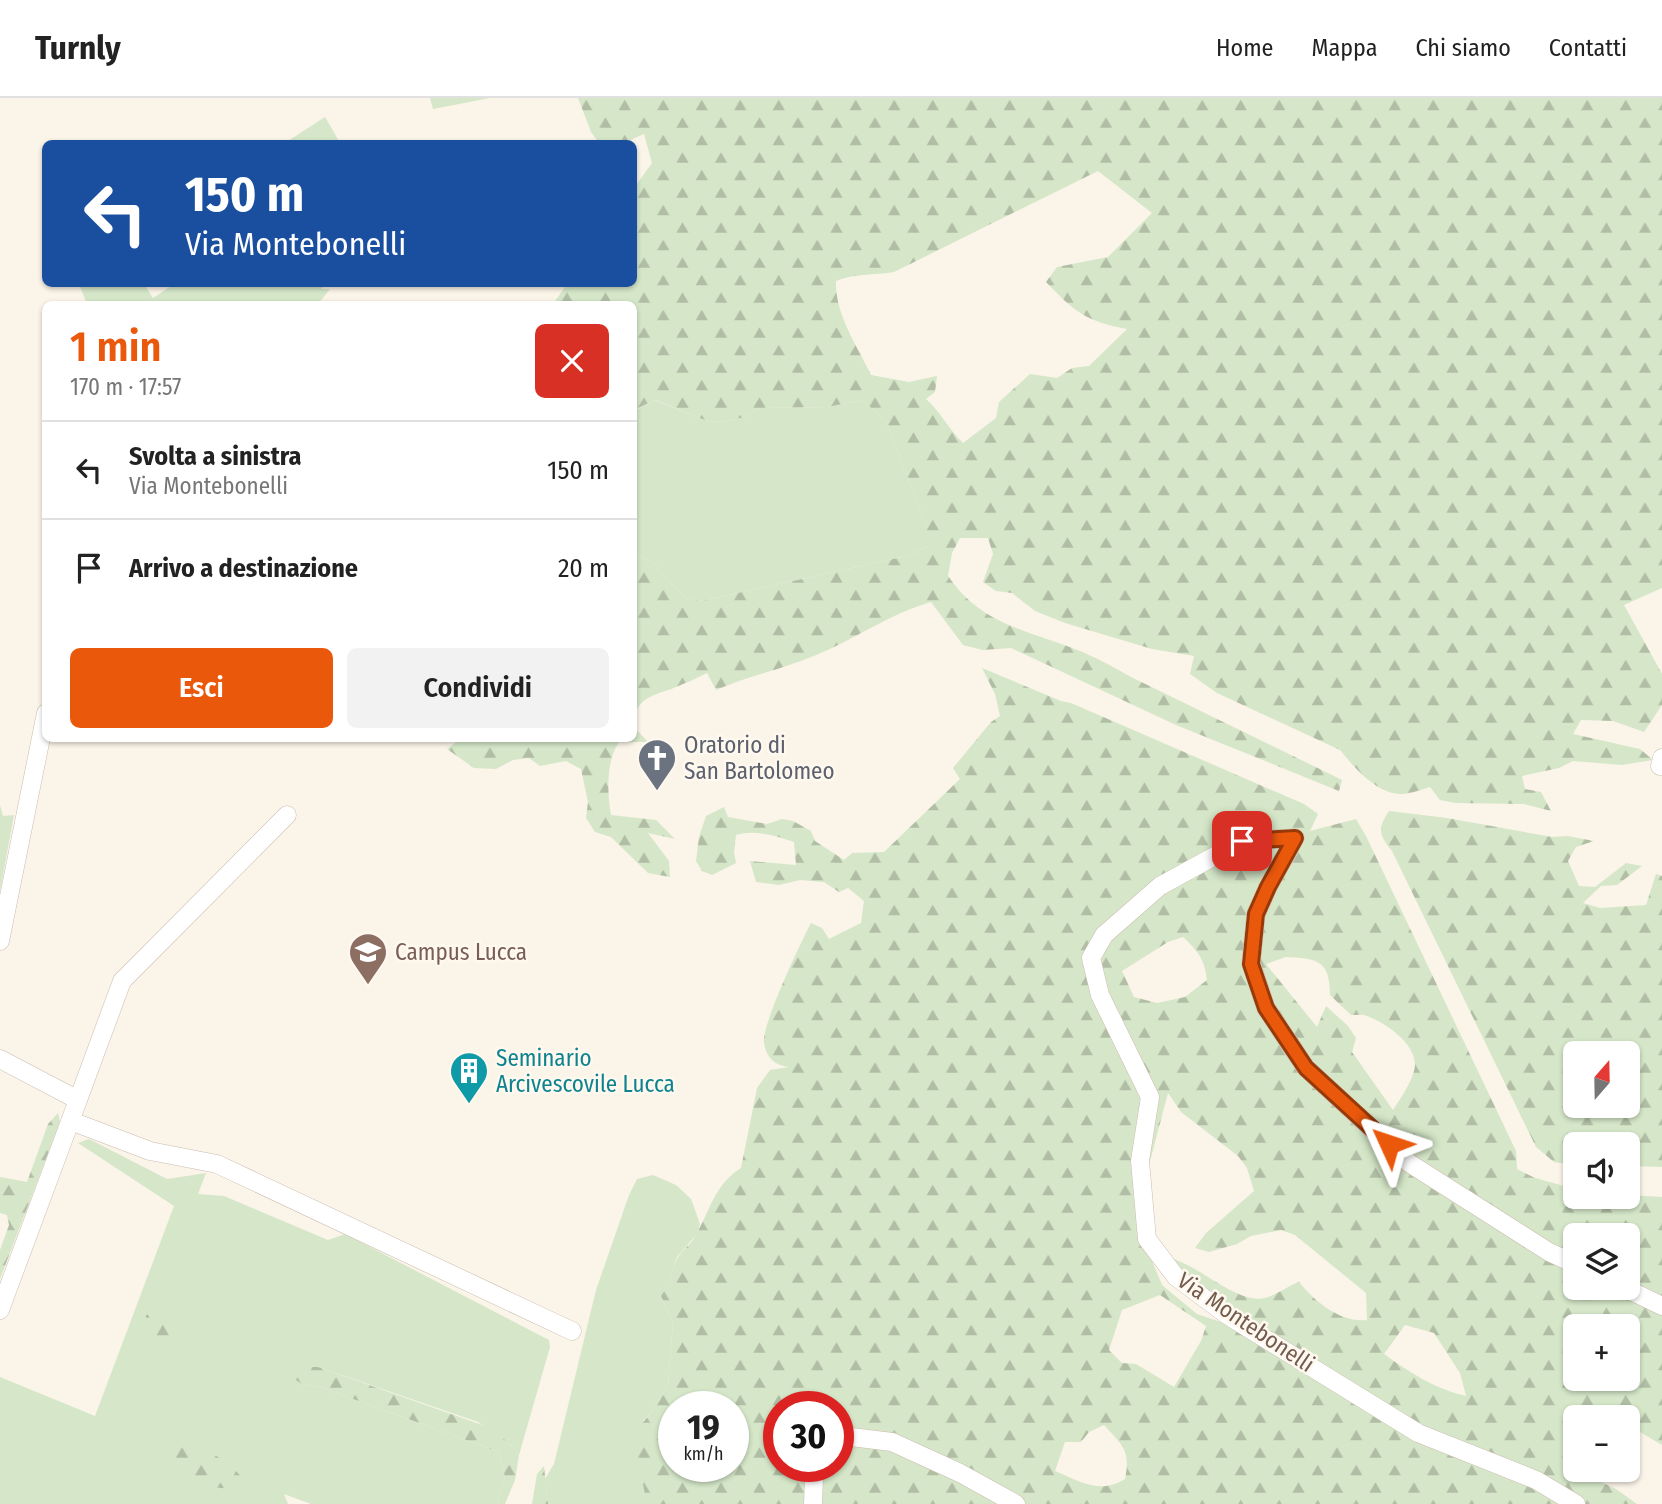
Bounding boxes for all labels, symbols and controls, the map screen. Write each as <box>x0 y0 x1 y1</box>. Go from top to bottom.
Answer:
text: Turnly <box>35 28 121 68</box>
text: Home <box>1216 34 1273 62</box>
text: Mappa <box>1311 34 1377 62</box>
text: Chi siamo <box>1415 34 1511 62</box>
text: Contatti <box>1549 34 1627 62</box>
text: 150 m <box>185 165 304 224</box>
icon: left <box>70 168 161 259</box>
text: Via Montebonelli <box>185 225 406 263</box>
text: 1 min <box>70 322 161 372</box>
button: close <box>535 324 609 398</box>
text: 170 m · 17:57 <box>70 373 181 401</box>
text: Svolta a sinistra <box>129 441 301 472</box>
icon: left <box>70 451 108 489</box>
text: 150 m <box>547 455 609 486</box>
text: Via Montebonelli <box>129 472 288 500</box>
icon: arrive <box>70 549 108 587</box>
text: Arrivo a destinazione <box>129 553 358 584</box>
text: 20 m <box>558 553 609 584</box>
button: Esci <box>70 648 333 728</box>
button: Condividi <box>347 648 609 728</box>
place label: Oratorio di San Bartolomeo <box>684 731 835 785</box>
church icon: Oratorio di San Bartolomeo <box>636 737 678 792</box>
pin <box>1212 811 1272 871</box>
icon: arrive <box>1223 822 1261 860</box>
school or university icon: Campus Lucca <box>347 931 389 986</box>
place label: Campus Lucca <box>395 938 527 966</box>
north arrow <box>1563 1041 1640 1118</box>
map controls <box>1563 1041 1640 1482</box>
place label: Seminario Arcivescovile Lucca <box>496 1044 675 1098</box>
building icon: Seminario Arcivescovile Lucca <box>448 1050 490 1105</box>
position arrow <box>1352 1107 1426 1181</box>
button: sound <box>1563 1132 1640 1209</box>
button: layers <box>1563 1223 1640 1300</box>
street label: Via Montebonelli <box>1172 1266 1320 1378</box>
button: + <box>1563 1314 1640 1391</box>
speed limit sign: 30 <box>763 1391 854 1482</box>
button: − <box>1563 1405 1640 1482</box>
text: 19 <box>687 1406 720 1448</box>
text: km/h <box>683 1443 724 1465</box>

